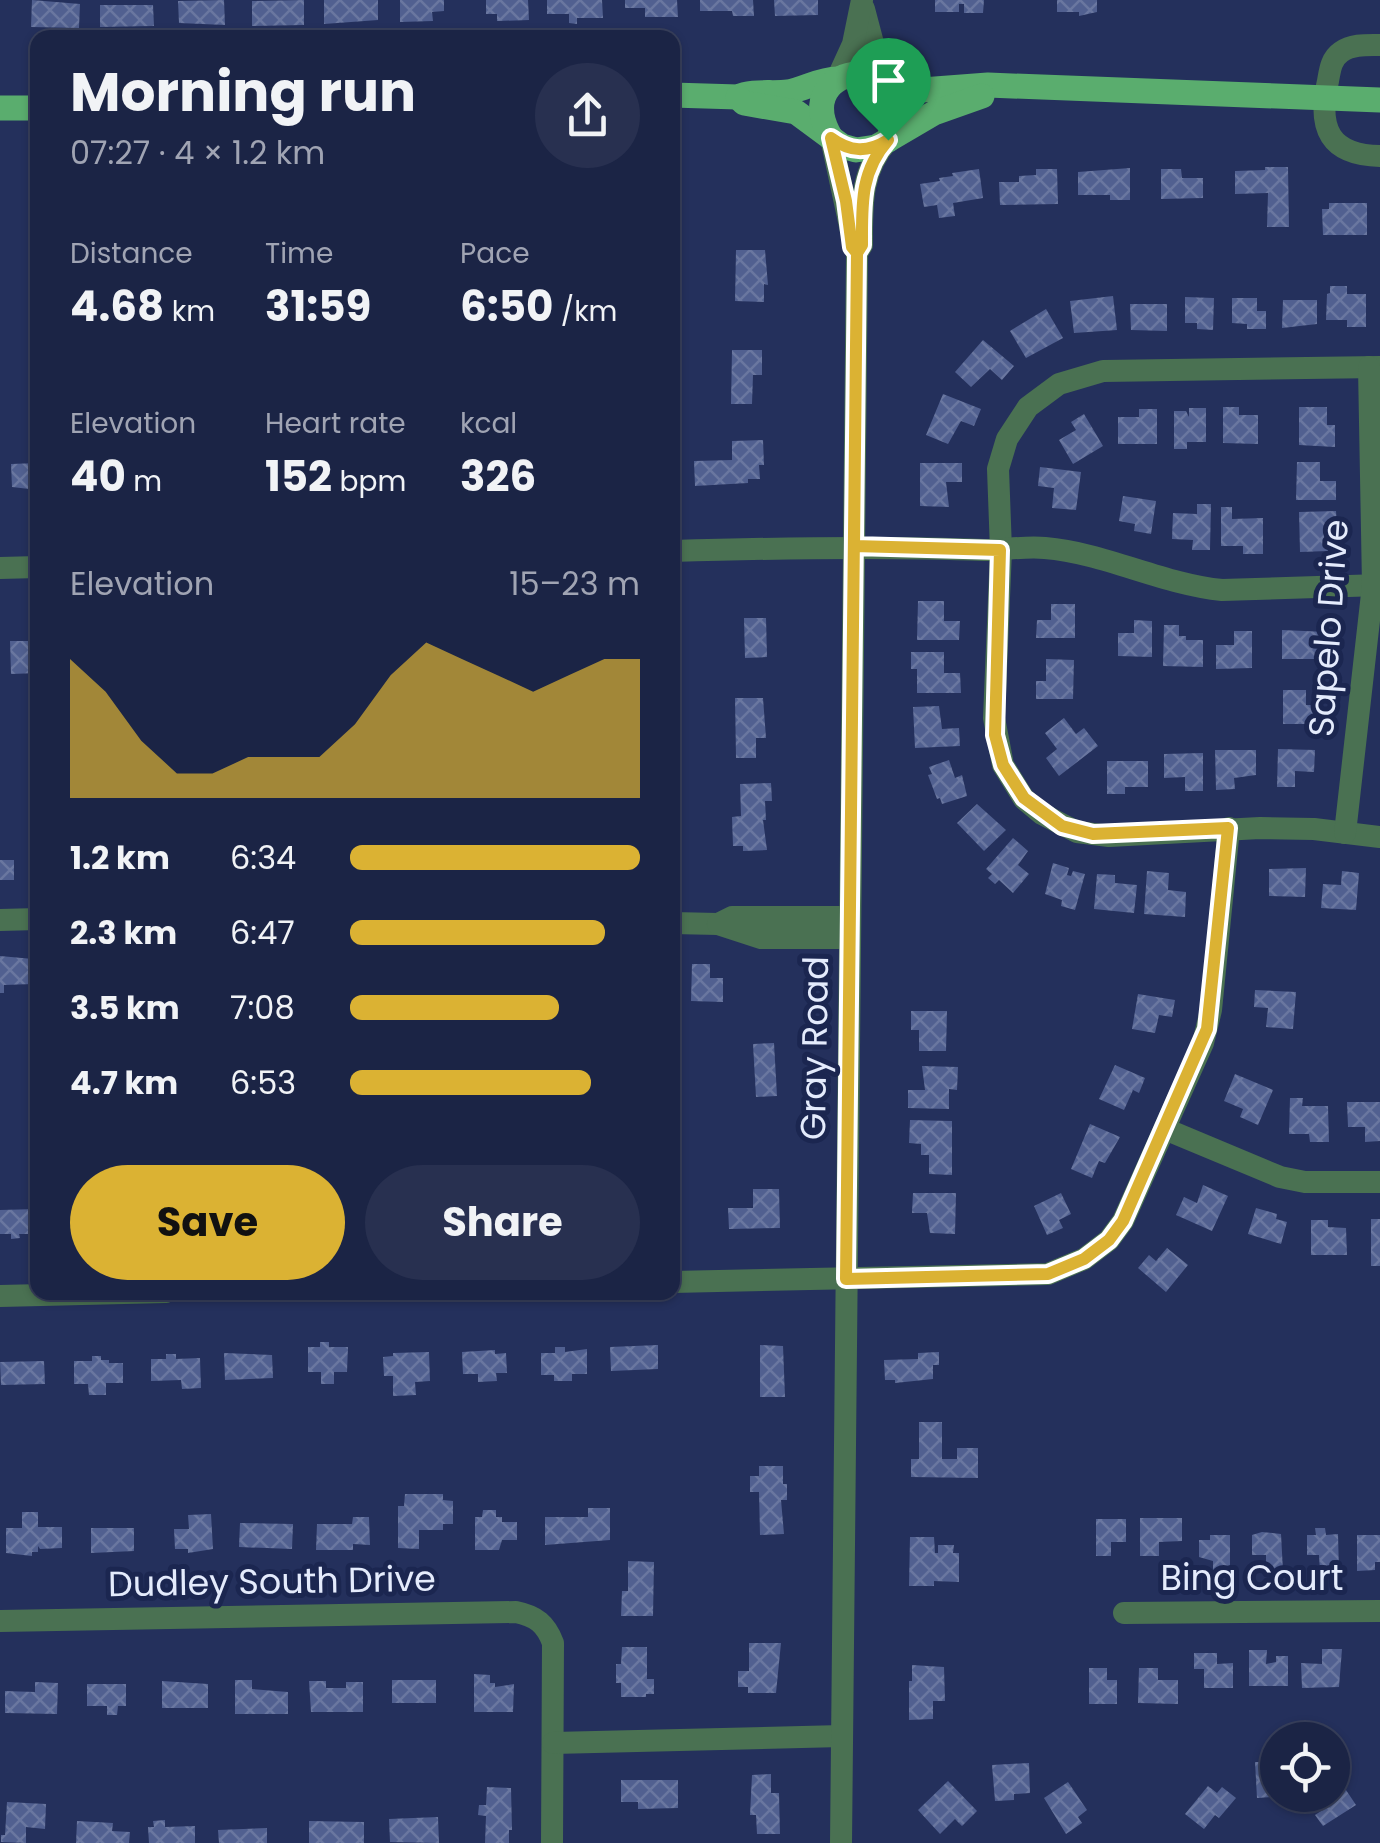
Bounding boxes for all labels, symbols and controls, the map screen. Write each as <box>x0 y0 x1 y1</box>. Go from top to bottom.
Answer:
pin <box>846 38 931 141</box>
text: Morning run <box>70 53 416 130</box>
icon: arrive <box>861 53 916 108</box>
button: share <box>535 63 640 168</box>
text: 07:27 · 4 × 1.2 km <box>70 130 325 175</box>
text: Distance <box>70 234 193 273</box>
text: Time <box>265 234 333 273</box>
text: Pace <box>460 234 530 273</box>
text: 4.68 <box>70 277 164 336</box>
text: 31:59 <box>265 277 371 336</box>
text: 6:50 <box>460 277 553 336</box>
text: km <box>164 292 215 331</box>
text: /km <box>553 292 617 331</box>
text: Elevation <box>70 404 196 443</box>
text: Heart rate <box>265 404 406 443</box>
text: kcal <box>460 404 517 443</box>
text: 40 <box>70 447 126 506</box>
text: 152 <box>265 447 332 506</box>
text: 326 <box>460 447 536 506</box>
text: m <box>126 462 162 501</box>
text: bpm <box>332 462 406 501</box>
street label: Sapelo Drive <box>1296 518 1360 738</box>
text: Elevation <box>70 561 214 606</box>
text: 15–23 m <box>509 561 640 606</box>
text: 1.2 km <box>70 835 170 880</box>
text: 6:34 <box>230 835 296 880</box>
text: 2.3 km <box>70 910 177 955</box>
text: 6:47 <box>230 910 295 955</box>
street label: Gray Road <box>788 956 840 1140</box>
text: 3.5 km <box>70 985 180 1030</box>
text: 7:08 <box>230 985 295 1030</box>
text: 4.7 km <box>70 1060 178 1105</box>
text: 6:53 <box>230 1060 296 1105</box>
button: Save <box>70 1165 345 1280</box>
button: Share <box>365 1165 640 1280</box>
street label: Bing Court <box>1160 1553 1344 1602</box>
street label: Dudley South Drive <box>108 1554 436 1608</box>
map controls <box>1260 1722 1350 1812</box>
button: locate <box>1260 1722 1350 1812</box>

